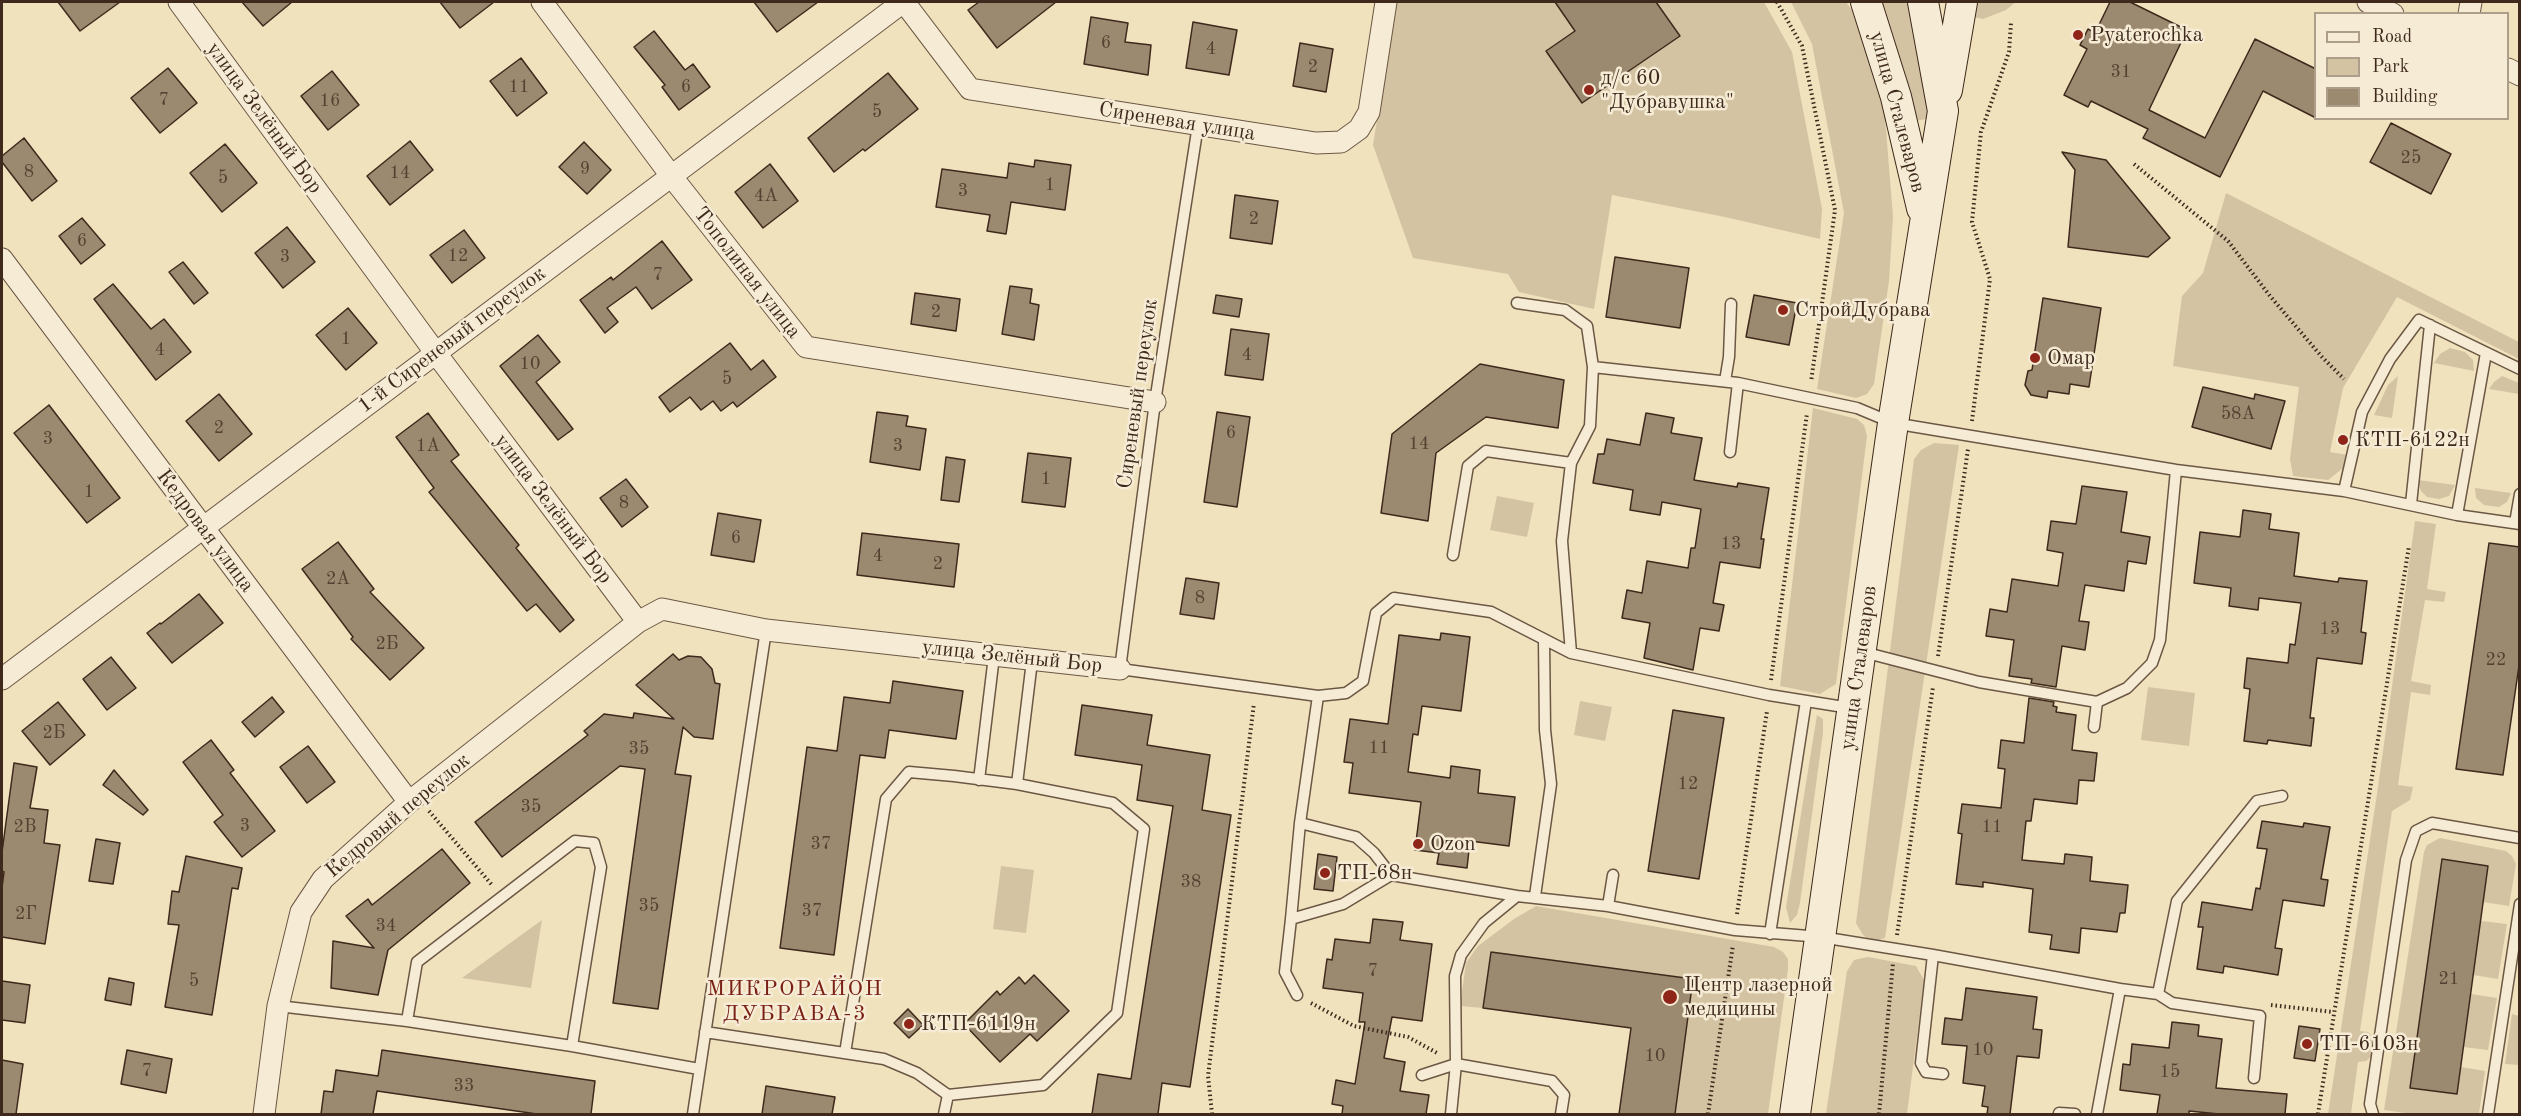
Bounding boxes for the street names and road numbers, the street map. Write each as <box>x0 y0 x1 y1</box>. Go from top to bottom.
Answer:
street label: улица Сталеваров <box>1863 29 1931 195</box>
street label: улица Зелёный Бор <box>201 37 327 199</box>
street label: Сиреневая улица <box>1097 97 1257 147</box>
street label: Тополиная улица <box>688 202 806 344</box>
street label: 1-й Сиреневый переулок <box>353 261 551 419</box>
street label: Сиреневый переулок <box>1112 297 1164 491</box>
street label: улица Зелёный Бор <box>488 429 618 589</box>
street label: Кедровая улица <box>151 465 259 597</box>
street label: улица Сталеваров <box>1835 584 1883 752</box>
street label: улица Зелёный Бор <box>921 635 1103 679</box>
street label: Кедровый переулок <box>321 748 475 884</box>

